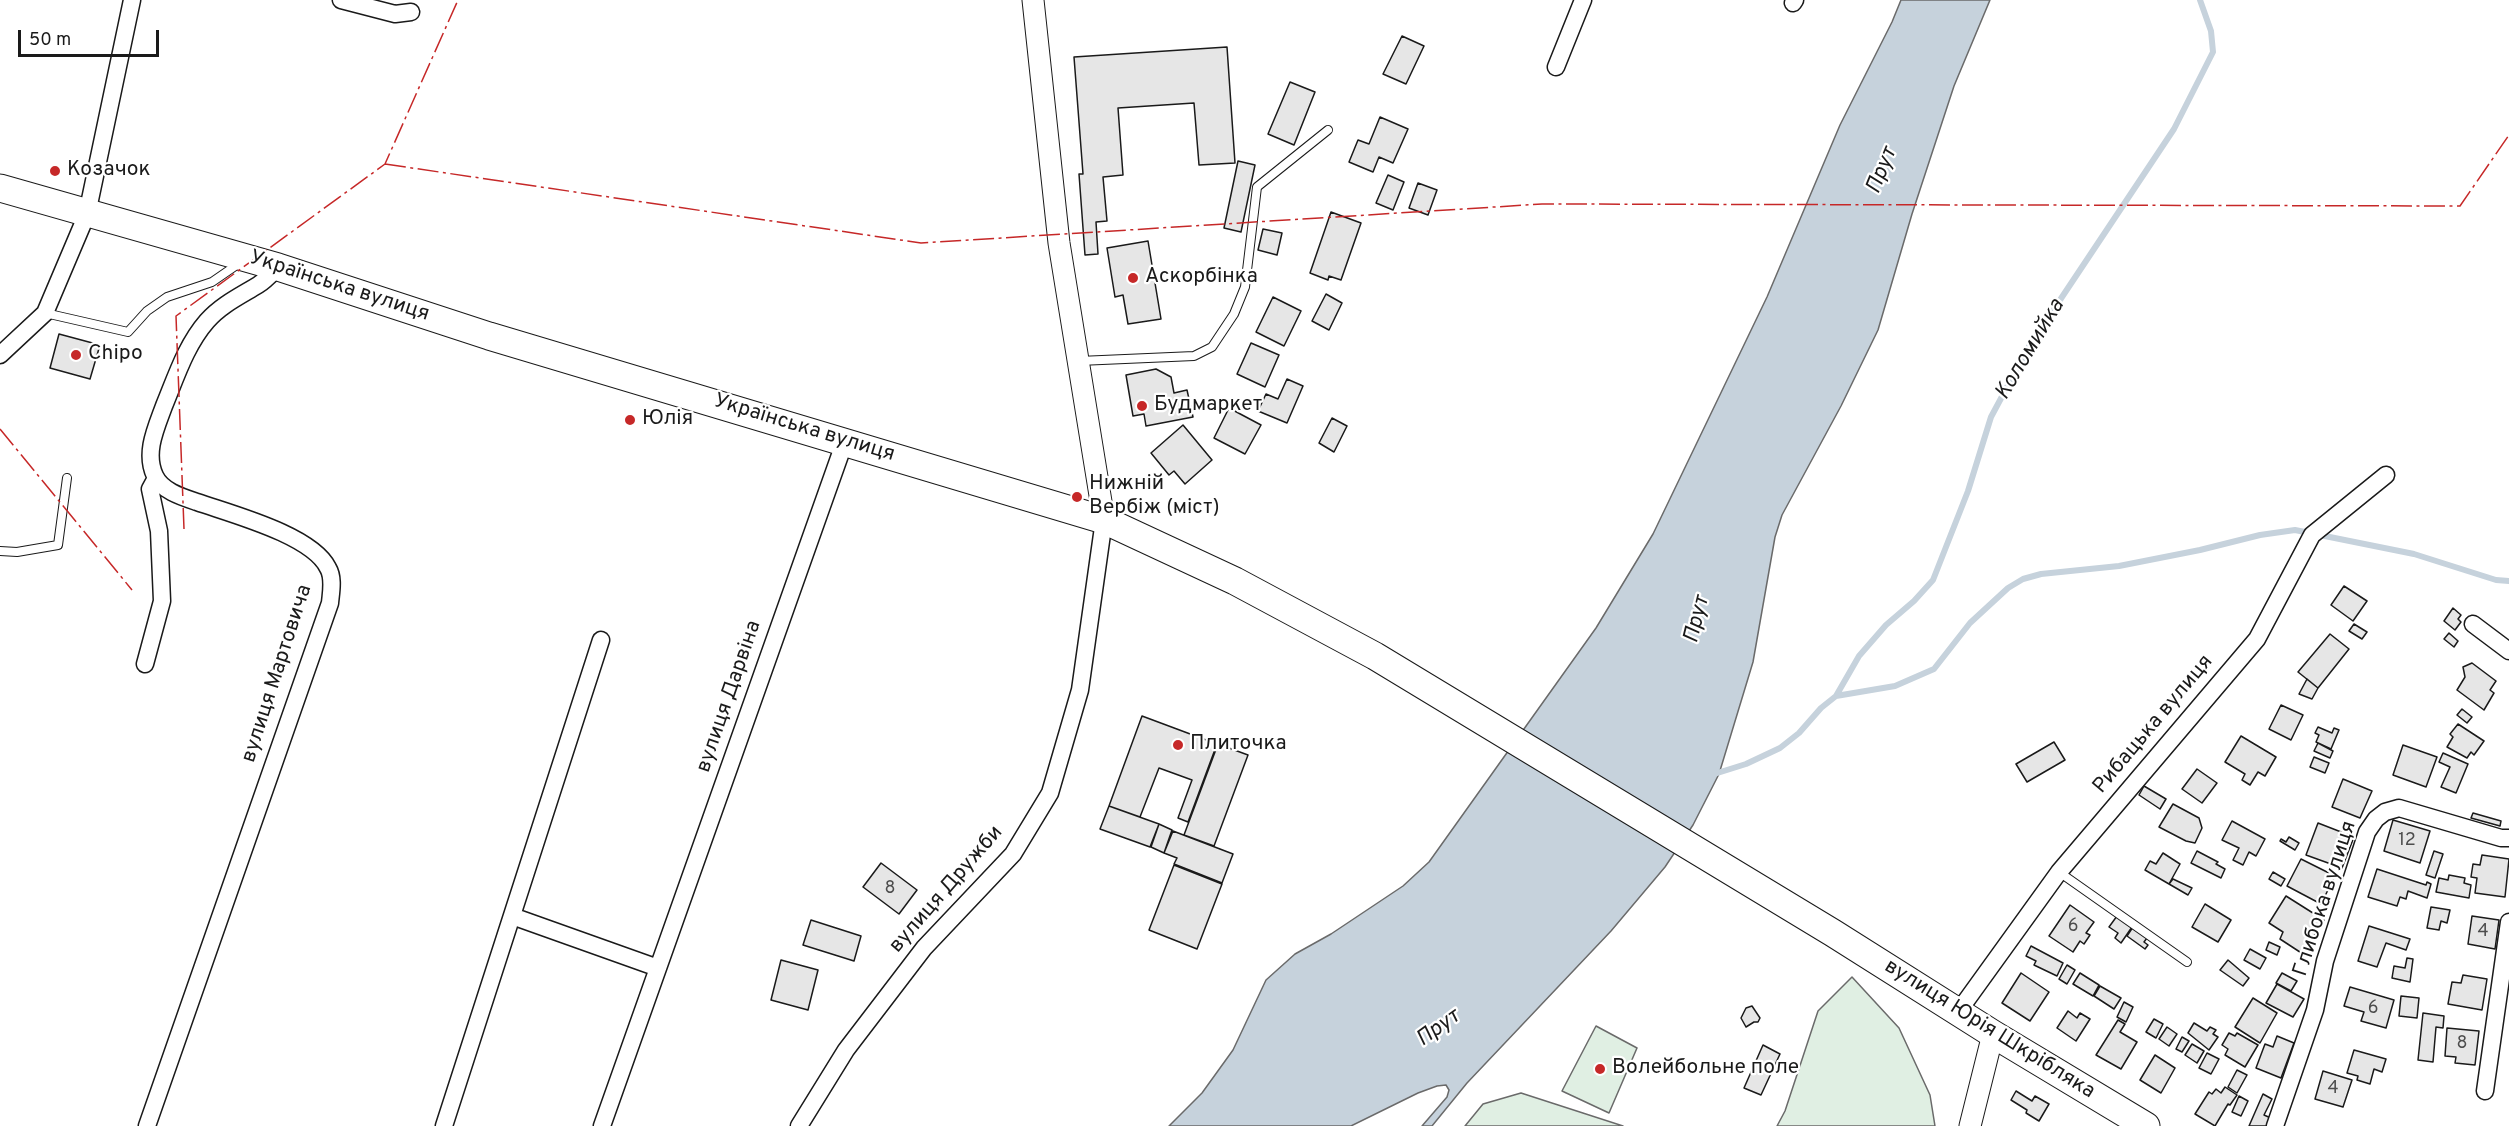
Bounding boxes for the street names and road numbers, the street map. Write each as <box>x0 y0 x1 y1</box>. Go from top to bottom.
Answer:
street label: Українська вулиця <box>246 246 432 328</box>
street label: Українська вулиця <box>710 389 898 469</box>
street label: вулиця Мартовича <box>237 582 319 766</box>
street label: вулиця Дарвіна <box>692 618 768 776</box>
street label: Рибацька вулиця <box>2089 650 2219 800</box>
street label: Глибока вулиця <box>2289 818 2363 980</box>
street label: вулиця Дружби <box>885 821 1009 959</box>
street label: вулиця Юрія Шкрібляка <box>1879 955 2099 1105</box>

